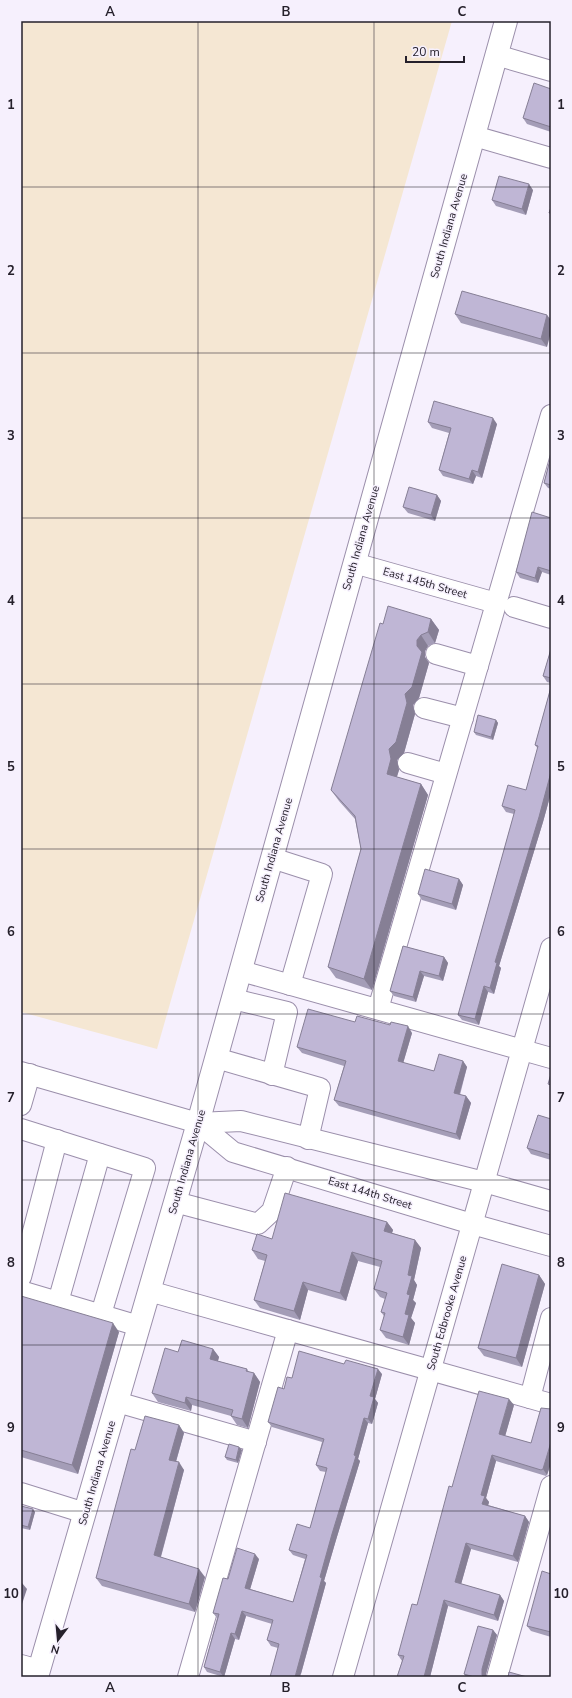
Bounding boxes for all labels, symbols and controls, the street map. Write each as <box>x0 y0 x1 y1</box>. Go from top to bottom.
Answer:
text: A <box>105 3 115 21</box>
text: B <box>282 3 291 21</box>
text: C <box>458 3 467 21</box>
scale bar <box>406 38 464 64</box>
text: 20 m <box>412 44 440 60</box>
text: 1 <box>7 96 15 114</box>
text: 1 <box>557 96 565 114</box>
street label: South Indiana Avenue <box>427 172 471 280</box>
text: 2 <box>7 262 15 280</box>
text: 2 <box>557 262 565 280</box>
text: 3 <box>7 427 15 445</box>
text: 3 <box>557 427 565 445</box>
street label: South Indiana Avenue <box>339 484 383 592</box>
street label: East 145th Street <box>381 564 469 602</box>
text: 4 <box>7 592 15 610</box>
text: 4 <box>557 592 565 610</box>
text: 5 <box>7 758 15 776</box>
text: 5 <box>557 758 565 776</box>
street label: South Indiana Avenue <box>252 796 296 904</box>
text: 6 <box>7 923 15 941</box>
text: 6 <box>557 923 565 941</box>
text: 7 <box>7 1089 15 1107</box>
text: 7 <box>557 1089 565 1107</box>
street label: South Indiana Avenue <box>165 1108 209 1216</box>
street label: East 144th Street <box>326 1173 414 1213</box>
text: 8 <box>7 1254 15 1272</box>
street label: South Edbrooke Avenue <box>423 1254 471 1372</box>
text: 8 <box>557 1254 565 1272</box>
text: 9 <box>7 1419 15 1437</box>
street label: South Indiana Avenue <box>75 1419 119 1527</box>
text: 9 <box>557 1419 565 1437</box>
text: 10 <box>3 1585 19 1603</box>
text: 10 <box>553 1585 569 1603</box>
north arrow <box>38 1620 78 1660</box>
text: N <box>49 1641 61 1657</box>
text: A <box>105 1679 115 1697</box>
text: B <box>282 1679 291 1697</box>
text: C <box>458 1679 467 1697</box>

